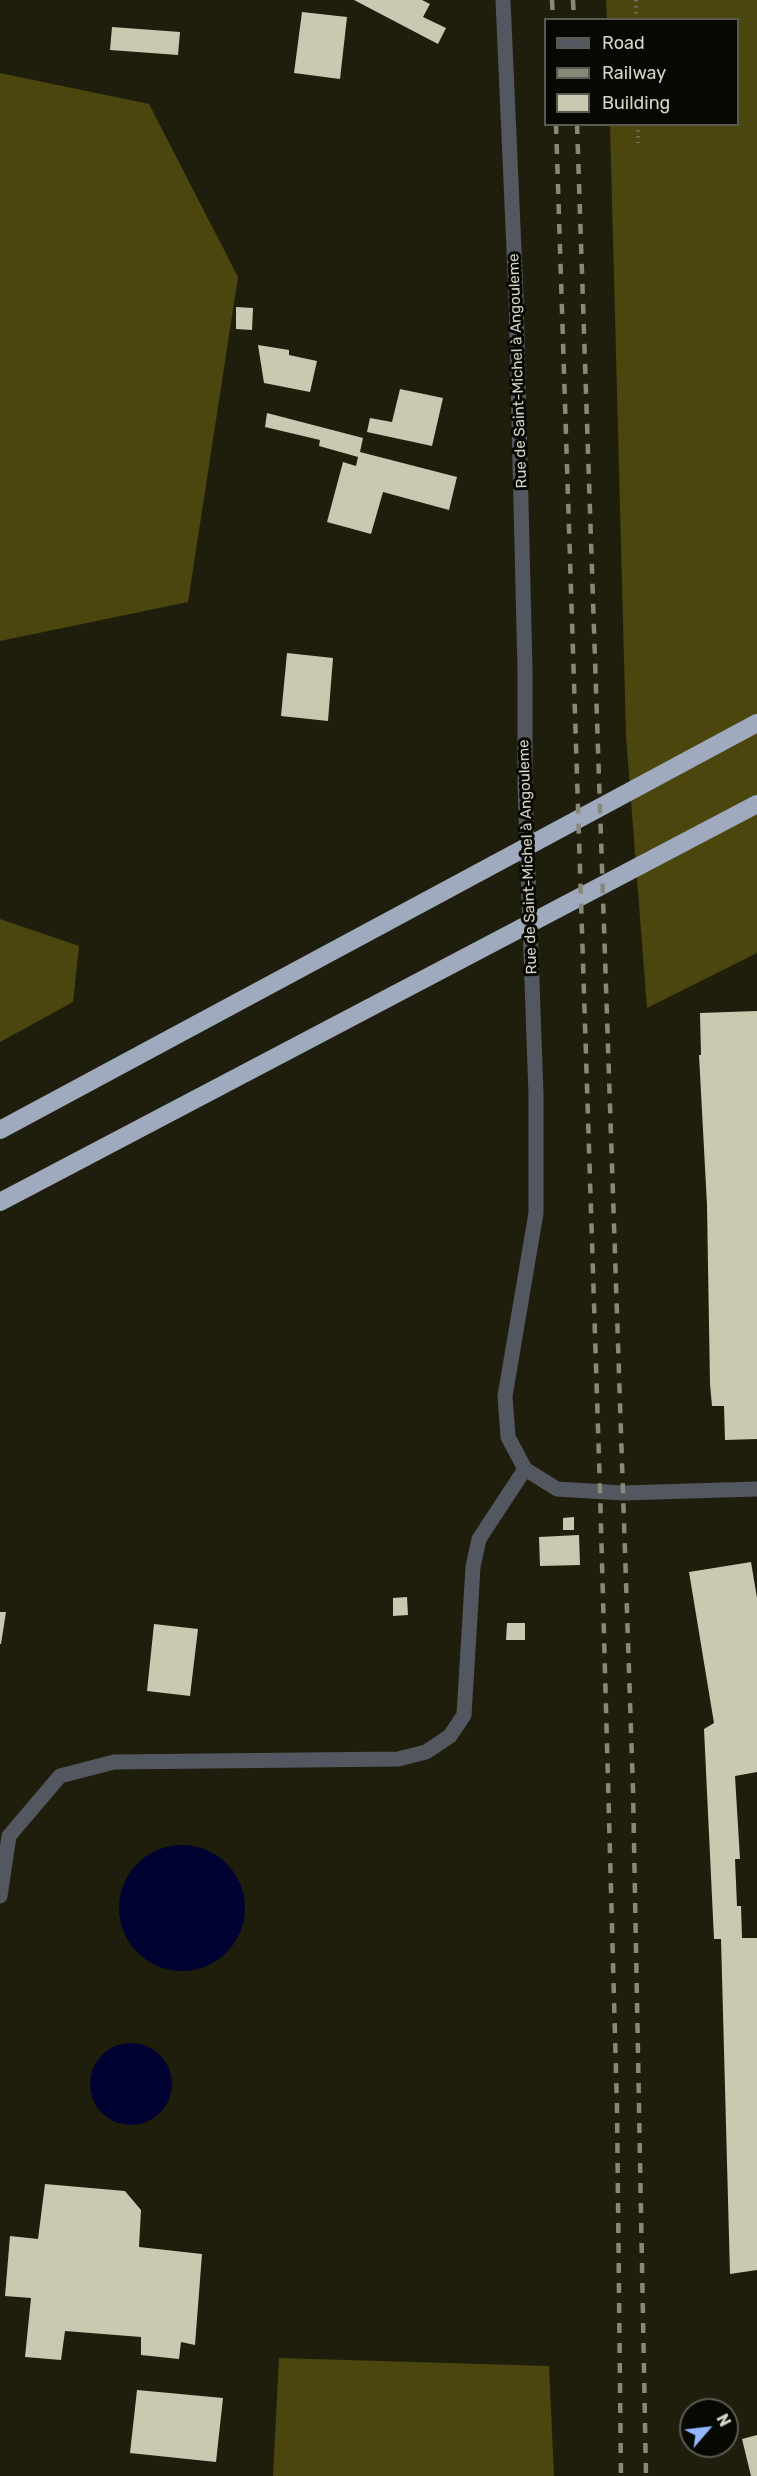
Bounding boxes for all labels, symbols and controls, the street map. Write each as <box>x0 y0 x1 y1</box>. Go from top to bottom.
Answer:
legend <box>544 18 739 126</box>
text: Road <box>602 32 645 54</box>
text: Railway <box>602 62 666 84</box>
text: Building <box>602 92 670 114</box>
street label: Rue de Saint-Michel à Angouleme <box>505 253 531 489</box>
street label: Rue de Saint-Michel à Angouleme <box>515 739 541 975</box>
north arrow <box>679 2398 739 2458</box>
text: N <box>712 2411 735 2430</box>

